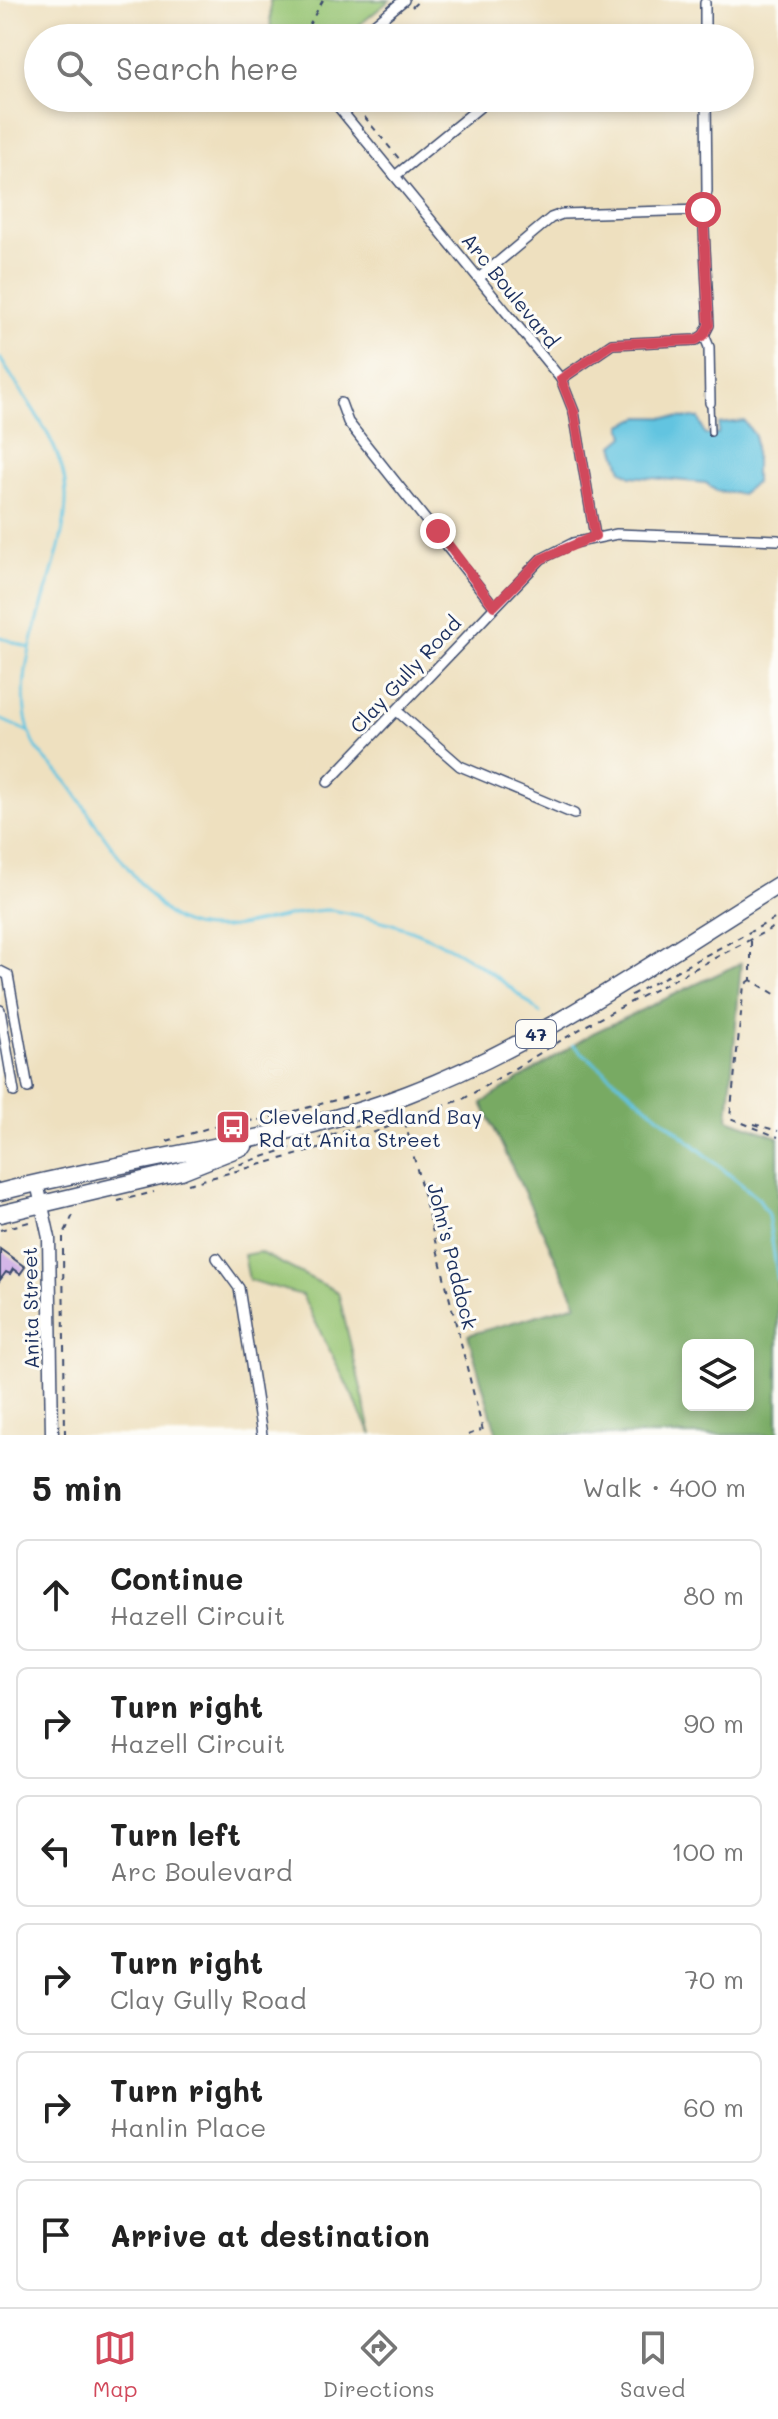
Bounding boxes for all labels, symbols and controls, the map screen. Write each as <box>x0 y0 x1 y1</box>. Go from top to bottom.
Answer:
search box <box>24 24 754 112</box>
icon: search <box>52 46 96 90</box>
text: Search here <box>116 48 299 88</box>
route start <box>685 192 721 228</box>
street label: Arc Boulevard <box>457 227 565 353</box>
route end <box>420 513 456 549</box>
street label: Clay Gully Road <box>344 610 466 738</box>
road number: 47 <box>516 1020 556 1048</box>
place label: Cleveland Redland Bay Rd at Anita Street <box>259 1103 482 1152</box>
bus stop icon: Cleveland Redland Bay Rd at Anita Street <box>214 1108 252 1146</box>
street label: John's Paddock <box>422 1180 484 1332</box>
street label: Anita Street <box>16 1247 44 1369</box>
map controls <box>682 1339 754 1411</box>
button: layers <box>682 1339 754 1411</box>
text: 5 min <box>32 1465 122 1510</box>
text: Walk · 400 m <box>582 1470 746 1504</box>
text: Continue <box>110 1558 243 1598</box>
icon: ahead <box>34 1573 78 1617</box>
text: 80 m <box>683 1578 744 1612</box>
text: Hazell Circuit <box>110 1598 285 1632</box>
text: Turn right <box>110 1686 263 1726</box>
icon: right <box>34 1701 78 1745</box>
text: 90 m <box>684 1706 744 1740</box>
text: Hazell Circuit <box>110 1726 285 1760</box>
text: Turn left <box>110 1814 241 1854</box>
icon: left <box>34 1829 78 1873</box>
text: 100 m <box>671 1834 744 1868</box>
text: Arc Boulevard <box>110 1854 293 1888</box>
text: Turn right <box>110 1942 263 1982</box>
icon: right <box>34 1957 78 2001</box>
text: 70 m <box>684 1962 744 1996</box>
text: Clay Gully Road <box>110 1982 306 2016</box>
text: Turn right <box>110 2070 263 2110</box>
icon: right <box>34 2085 78 2129</box>
text: 60 m <box>683 2090 744 2124</box>
text: Hanlin Place <box>110 2110 266 2144</box>
icon: arrive <box>34 2213 78 2257</box>
text: Arrive at destination <box>110 2215 430 2255</box>
tab: Map <box>93 2326 138 2403</box>
tab: Directions <box>323 2326 435 2403</box>
tab: Saved <box>620 2326 685 2403</box>

